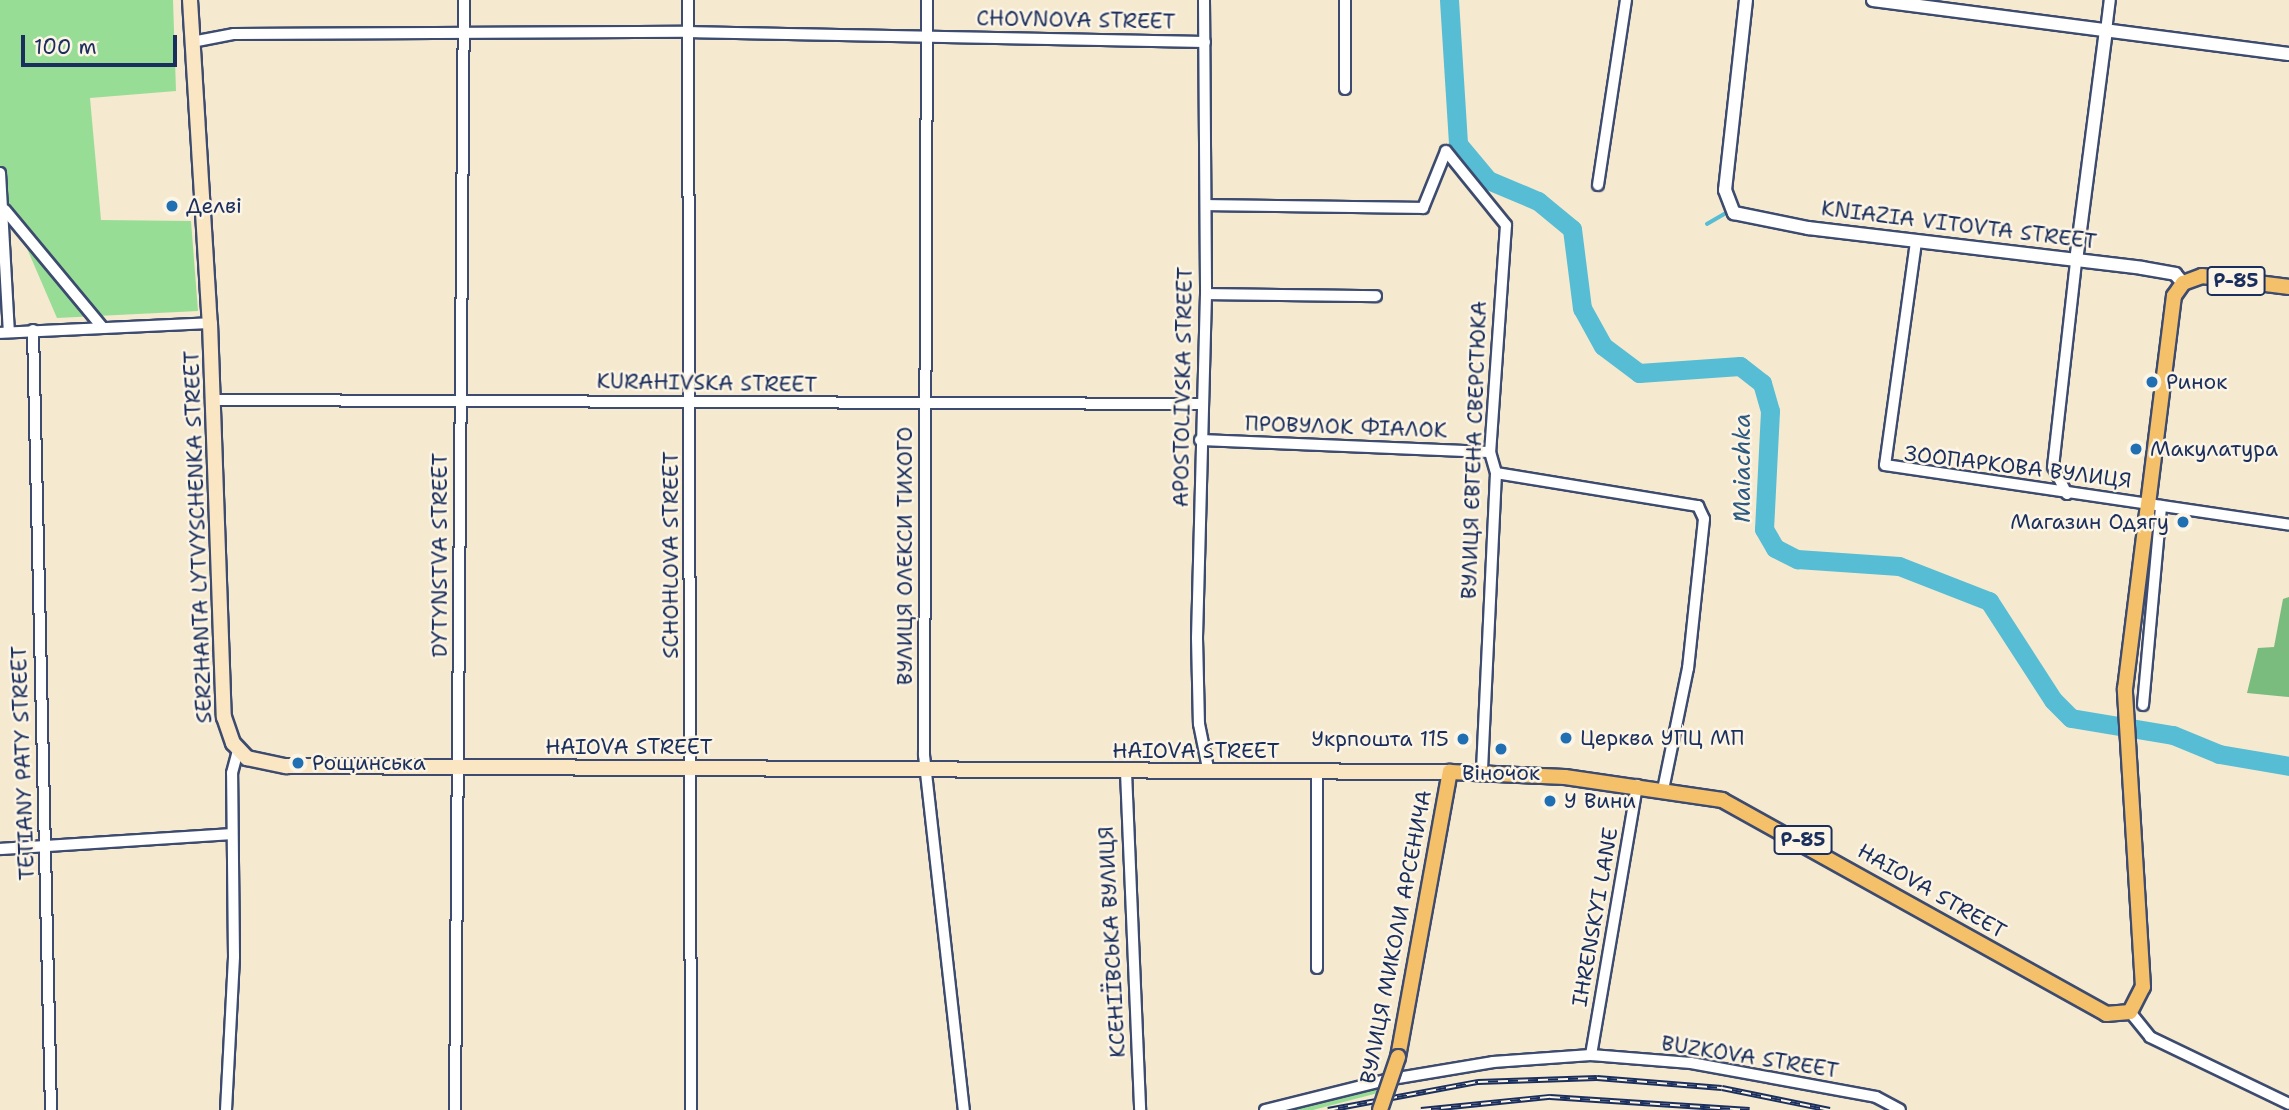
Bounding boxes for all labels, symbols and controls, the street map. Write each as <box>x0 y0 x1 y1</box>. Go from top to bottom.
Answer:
street label: CHOVNOVA STREET <box>976 6 1176 34</box>
scale bar <box>24 21 180 65</box>
text: 100 m <box>34 33 97 61</box>
place label: Делві <box>186 193 242 219</box>
street label: KNIAZIA VITOVTA STREET <box>1820 196 2098 254</box>
marker: Делві <box>164 198 180 214</box>
street label: APOSTOLIVSKA STREET <box>1168 266 1198 508</box>
road number: Р-85 <box>2206 266 2266 296</box>
street label: ВУЛИЦЯ ЄВГЕНА СВЕРСТЮКА <box>1456 300 1492 600</box>
street label: SERZHANTA LYTVYSCHENKA STREET <box>179 350 217 724</box>
street label: KURAHIVSKA STREET <box>596 368 818 398</box>
place label: Ринок <box>2166 369 2227 395</box>
marker: Ринок <box>2144 374 2160 390</box>
street label: ПРОВУЛОК ФІАЛОК <box>1244 411 1448 443</box>
water label: Maiachka <box>1728 413 1756 523</box>
street label: ВУЛИЦЯ ОЛЕКСИ ТИХОГО <box>892 427 918 685</box>
place label: Макулатура <box>2150 436 2278 462</box>
street label: ЗООПАРКОВА ВУЛИЦЯ <box>1903 441 2133 493</box>
marker: Макулатура <box>2128 441 2144 457</box>
street label: SCHOHLOVA STREET <box>658 451 684 659</box>
street label: DYTYNSTVA STREET <box>427 453 453 657</box>
place label: Магазин Одягу <box>2010 509 2169 535</box>
marker: Магазин Одягу <box>2175 514 2191 530</box>
street label: TETIANY PATY STREET <box>6 645 40 881</box>
place label: Церква УПЦ МП <box>1580 725 1744 751</box>
place label: Укрпошта 115 <box>1311 726 1449 752</box>
marker: Церква УПЦ МП <box>1558 730 1574 746</box>
marker: Укрпошта 115 <box>1455 731 1471 747</box>
street label: HAIOVA STREET <box>545 734 713 760</box>
street label: HAIOVA STREET <box>1112 738 1280 764</box>
marker: Віночок <box>1493 741 1509 757</box>
place label: Рощинська <box>312 750 426 776</box>
marker: Рощинська <box>290 755 306 771</box>
place label: Віночок <box>1462 760 1540 786</box>
street label: ВУЛИЦЯ МИКОЛИ АРСЕНИЧА <box>1355 788 1437 1086</box>
place label: У Вини <box>1564 788 1636 814</box>
marker: У Вини <box>1542 793 1558 809</box>
road number: Р-85 <box>1773 824 1833 856</box>
street label: IHRENSKYI LANE <box>1567 825 1623 1009</box>
street label: КСЕНІЇВСЬКА ВУЛИЦЯ <box>1093 826 1131 1058</box>
street label: HAIOVA STREET <box>1853 838 2011 944</box>
street label: BUZKOVA STREET <box>1660 1031 1840 1083</box>

